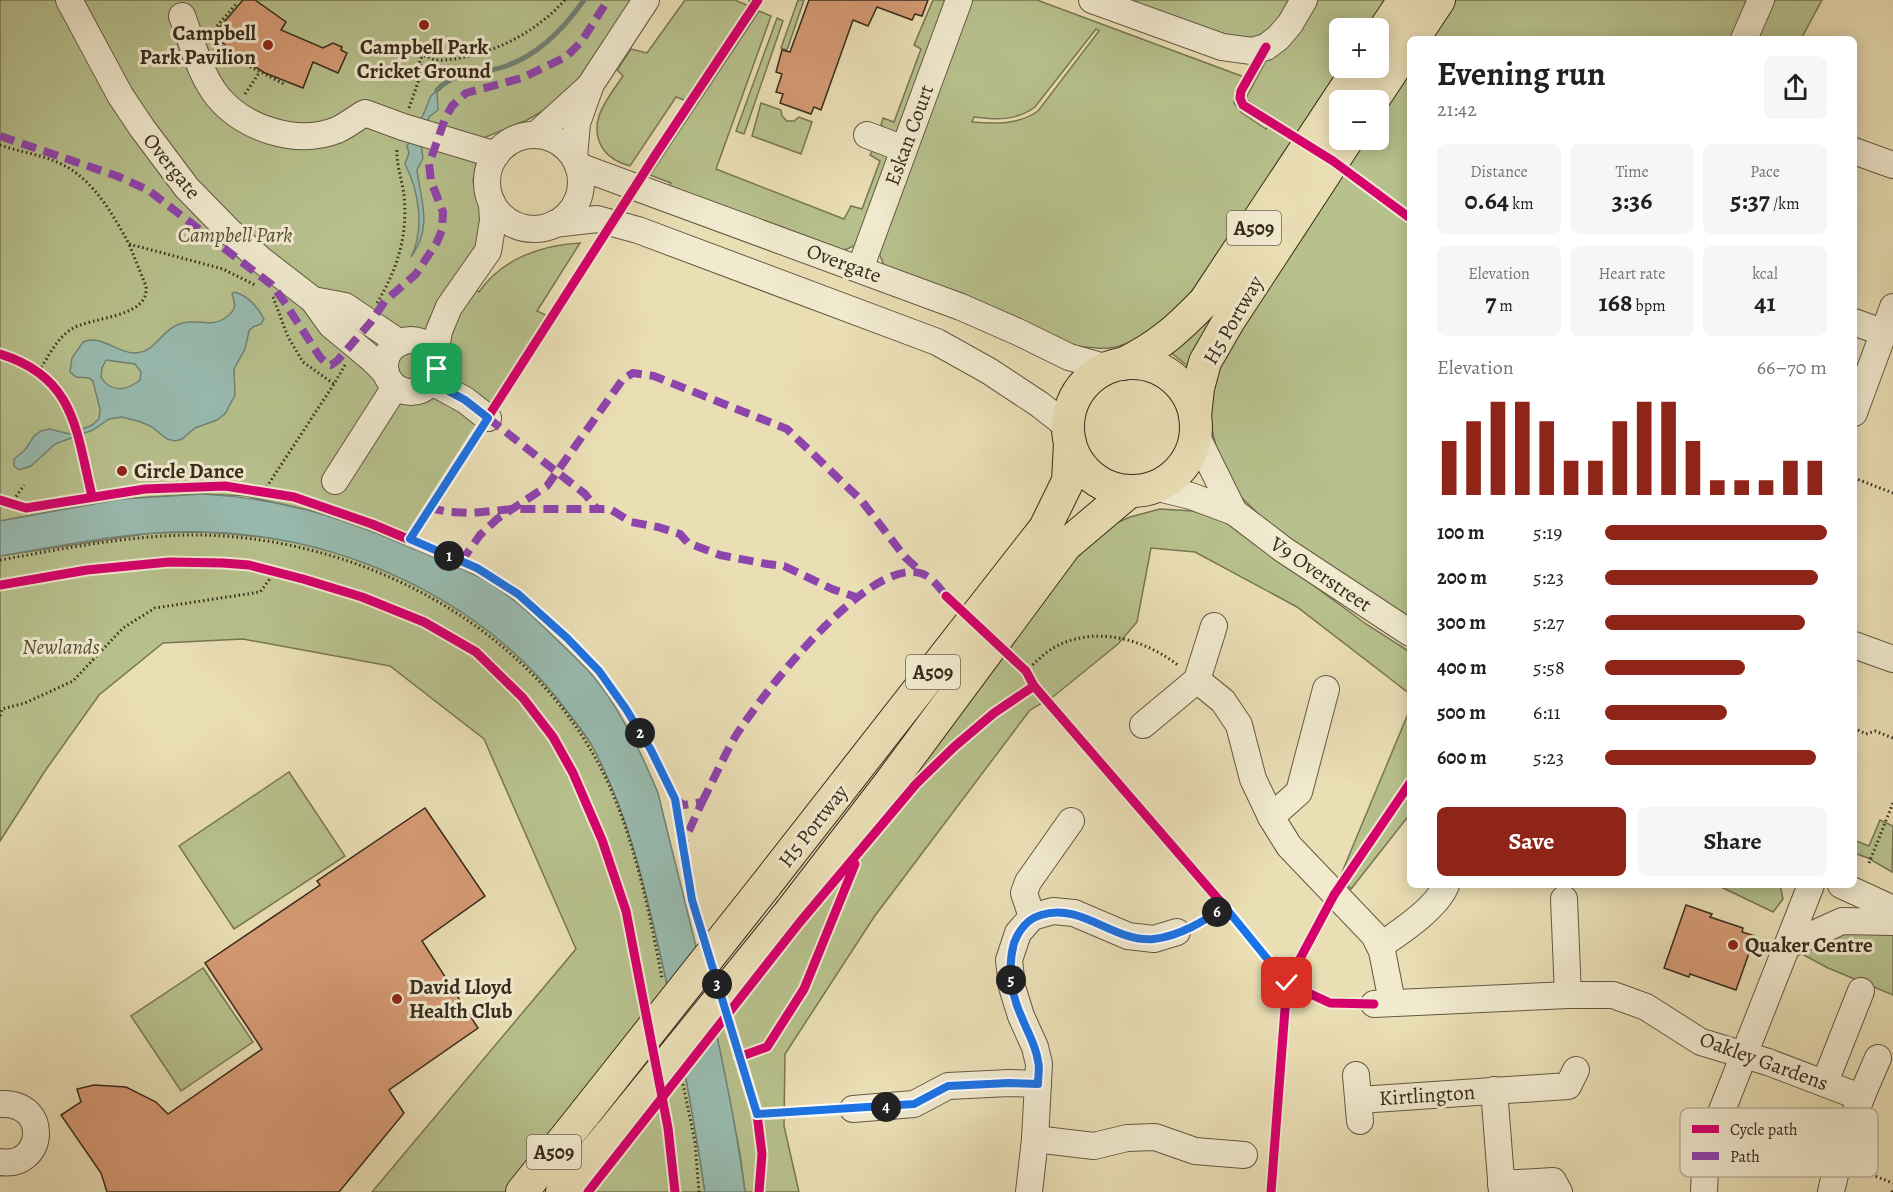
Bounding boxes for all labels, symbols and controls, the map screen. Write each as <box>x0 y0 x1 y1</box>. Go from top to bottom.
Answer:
marker: Campbell Park Cricket Ground <box>417 18 431 32</box>
map controls <box>1329 18 1389 150</box>
button: + <box>1329 18 1389 78</box>
place label: Campbell Park Pavilion <box>140 19 256 71</box>
place label: Campbell Park Cricket Ground <box>357 33 492 85</box>
marker: Campbell Park Pavilion <box>261 38 275 52</box>
text: Evening run <box>1437 51 1606 96</box>
button: share <box>1764 56 1827 119</box>
street label: Eskan Court <box>878 80 940 190</box>
button: − <box>1329 90 1389 150</box>
text: 21:42 <box>1437 96 1477 123</box>
street label: Overgate <box>137 127 207 205</box>
text: Distance <box>1470 161 1528 183</box>
text: Time <box>1615 161 1649 183</box>
text: Pace <box>1750 161 1780 183</box>
text: 0.64 <box>1464 183 1509 218</box>
text: 3:36 <box>1612 183 1652 218</box>
text: 5:37 <box>1730 183 1770 218</box>
text: km <box>1509 193 1534 215</box>
text: /km <box>1770 193 1800 215</box>
road number: A509 <box>1227 211 1281 245</box>
park label: Campbell Park <box>178 221 292 249</box>
street label: Overgate <box>803 237 885 289</box>
text: Elevation <box>1468 263 1530 285</box>
text: Heart rate <box>1599 263 1665 285</box>
text: kcal <box>1752 263 1778 285</box>
street label: H5 Portway <box>1196 270 1270 370</box>
text: 7 <box>1485 285 1496 320</box>
text: 168 <box>1599 285 1632 320</box>
text: 41 <box>1754 285 1776 320</box>
text: m <box>1496 295 1513 317</box>
text: bpm <box>1632 295 1666 317</box>
pin <box>411 343 462 394</box>
icon: arrive <box>420 352 453 385</box>
text: Elevation <box>1437 354 1514 381</box>
text: 66–70 m <box>1757 354 1827 381</box>
place label: Circle Dance <box>134 457 244 485</box>
marker: Circle Dance <box>115 464 129 478</box>
text: 100 m <box>1437 519 1485 546</box>
text: 5:19 <box>1533 519 1562 546</box>
street label: V9 Overstreet <box>1264 529 1377 618</box>
pin: 1 <box>434 541 464 571</box>
text: 1 <box>446 545 452 567</box>
text: 200 m <box>1437 564 1487 591</box>
text: 5:23 <box>1533 564 1564 591</box>
text: 300 m <box>1437 609 1486 636</box>
text: 5:27 <box>1533 609 1564 636</box>
park label: Newlands <box>22 633 100 661</box>
text: 400 m <box>1437 654 1487 681</box>
text: 5:58 <box>1533 654 1565 681</box>
road number: A509 <box>906 655 960 689</box>
text: 500 m <box>1437 699 1486 726</box>
text: 6:11 <box>1533 699 1561 726</box>
pin: 2 <box>625 718 655 748</box>
text: 2 <box>636 722 644 744</box>
text: 600 m <box>1437 744 1487 771</box>
text: 5:23 <box>1533 744 1564 771</box>
street label: H5 Portway <box>772 778 855 873</box>
button: Save <box>1437 807 1626 876</box>
button: Share <box>1638 807 1827 876</box>
pin: 6 <box>1202 897 1232 927</box>
text: 6 <box>1213 901 1221 923</box>
place label: Quaker Centre <box>1745 931 1873 959</box>
marker: Quaker Centre <box>1726 938 1740 952</box>
pin <box>1261 957 1312 1008</box>
pin: 5 <box>996 965 1026 995</box>
icon: check <box>1270 966 1303 999</box>
pin: 3 <box>702 969 732 999</box>
text: 5 <box>1008 969 1014 991</box>
place label: David Lloyd Health Club <box>409 973 513 1025</box>
text: 3 <box>714 973 720 995</box>
marker: David Lloyd Health Club <box>390 992 404 1006</box>
street label: Oakley Gardens <box>1696 1025 1832 1097</box>
street label: Kirtlington <box>1378 1078 1476 1112</box>
pin: 4 <box>871 1092 901 1122</box>
text: 4 <box>882 1096 890 1118</box>
legend <box>1680 1108 1878 1177</box>
text: Cycle path <box>1730 1119 1798 1141</box>
road number: A509 <box>527 1135 581 1169</box>
text: Path <box>1730 1146 1760 1168</box>

